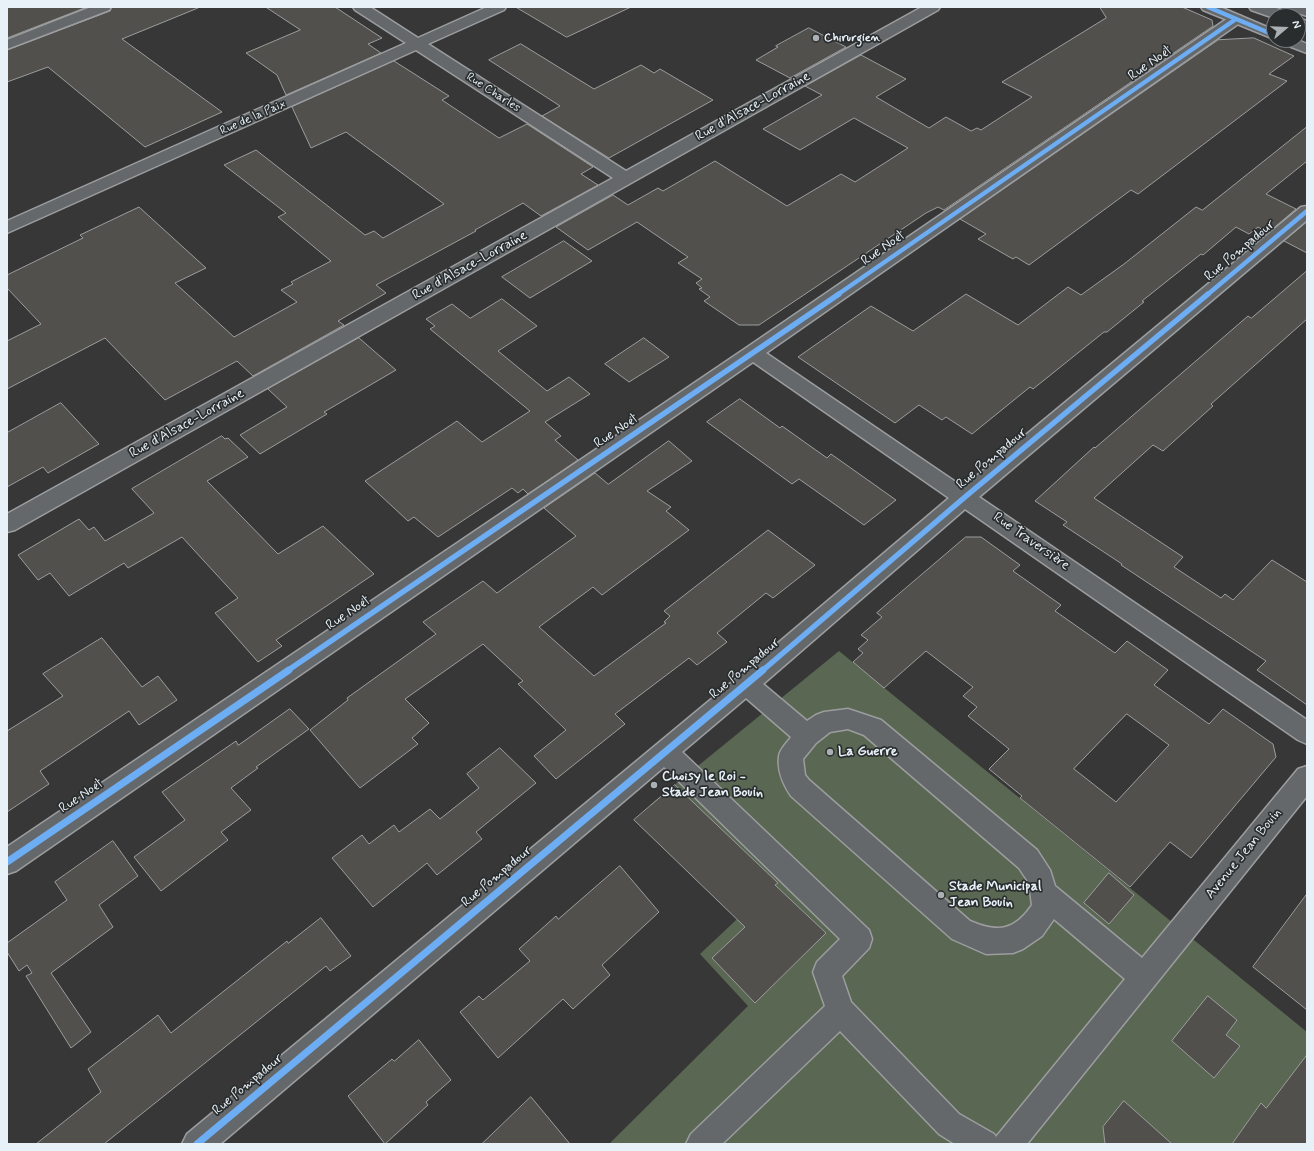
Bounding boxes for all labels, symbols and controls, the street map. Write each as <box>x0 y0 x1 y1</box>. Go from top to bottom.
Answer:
north arrow <box>1266 8 1306 48</box>
text: N <box>1289 19 1304 30</box>
place label: Chirurgien <box>824 31 880 45</box>
marker: Chirurgien <box>811 33 821 43</box>
street label: Rue Noël <box>1125 43 1175 85</box>
street label: Rue d'Alsace-Lorraine <box>693 68 813 146</box>
street label: Rue Charles <box>463 70 523 116</box>
street label: Rue de la Paix <box>218 97 288 139</box>
street label: Rue Pompadour <box>1201 217 1279 285</box>
street label: Rue d'Alsace-Lorraine <box>410 227 530 305</box>
street label: Rue Noël <box>858 228 908 270</box>
street label: Rue d'Alsace-Lorraine <box>127 385 247 463</box>
street label: Rue Noël <box>591 411 641 453</box>
street label: Rue Pompadour <box>953 425 1031 493</box>
street label: Rue Traversière <box>989 509 1073 575</box>
street label: Rue Noël <box>323 593 373 635</box>
street label: Rue Pompadour <box>706 635 784 703</box>
place label: La Guerre <box>838 744 898 760</box>
marker: La Guerre <box>825 747 835 757</box>
place label: Choisy le Roi - Stade Jean Bouin <box>662 769 763 802</box>
street label: Rue Noël <box>56 776 106 818</box>
marker: Choisy le Roi - Stade Jean Bouin <box>649 780 659 790</box>
street label: Avenue Jean Bouin <box>1202 805 1286 903</box>
street label: Rue Pompadour <box>458 843 536 911</box>
place label: Stade Municipal Jean Bouin <box>949 879 1041 912</box>
marker: Stade Municipal Jean Bouin <box>936 890 946 900</box>
street label: Rue Pompadour <box>209 1051 287 1119</box>

